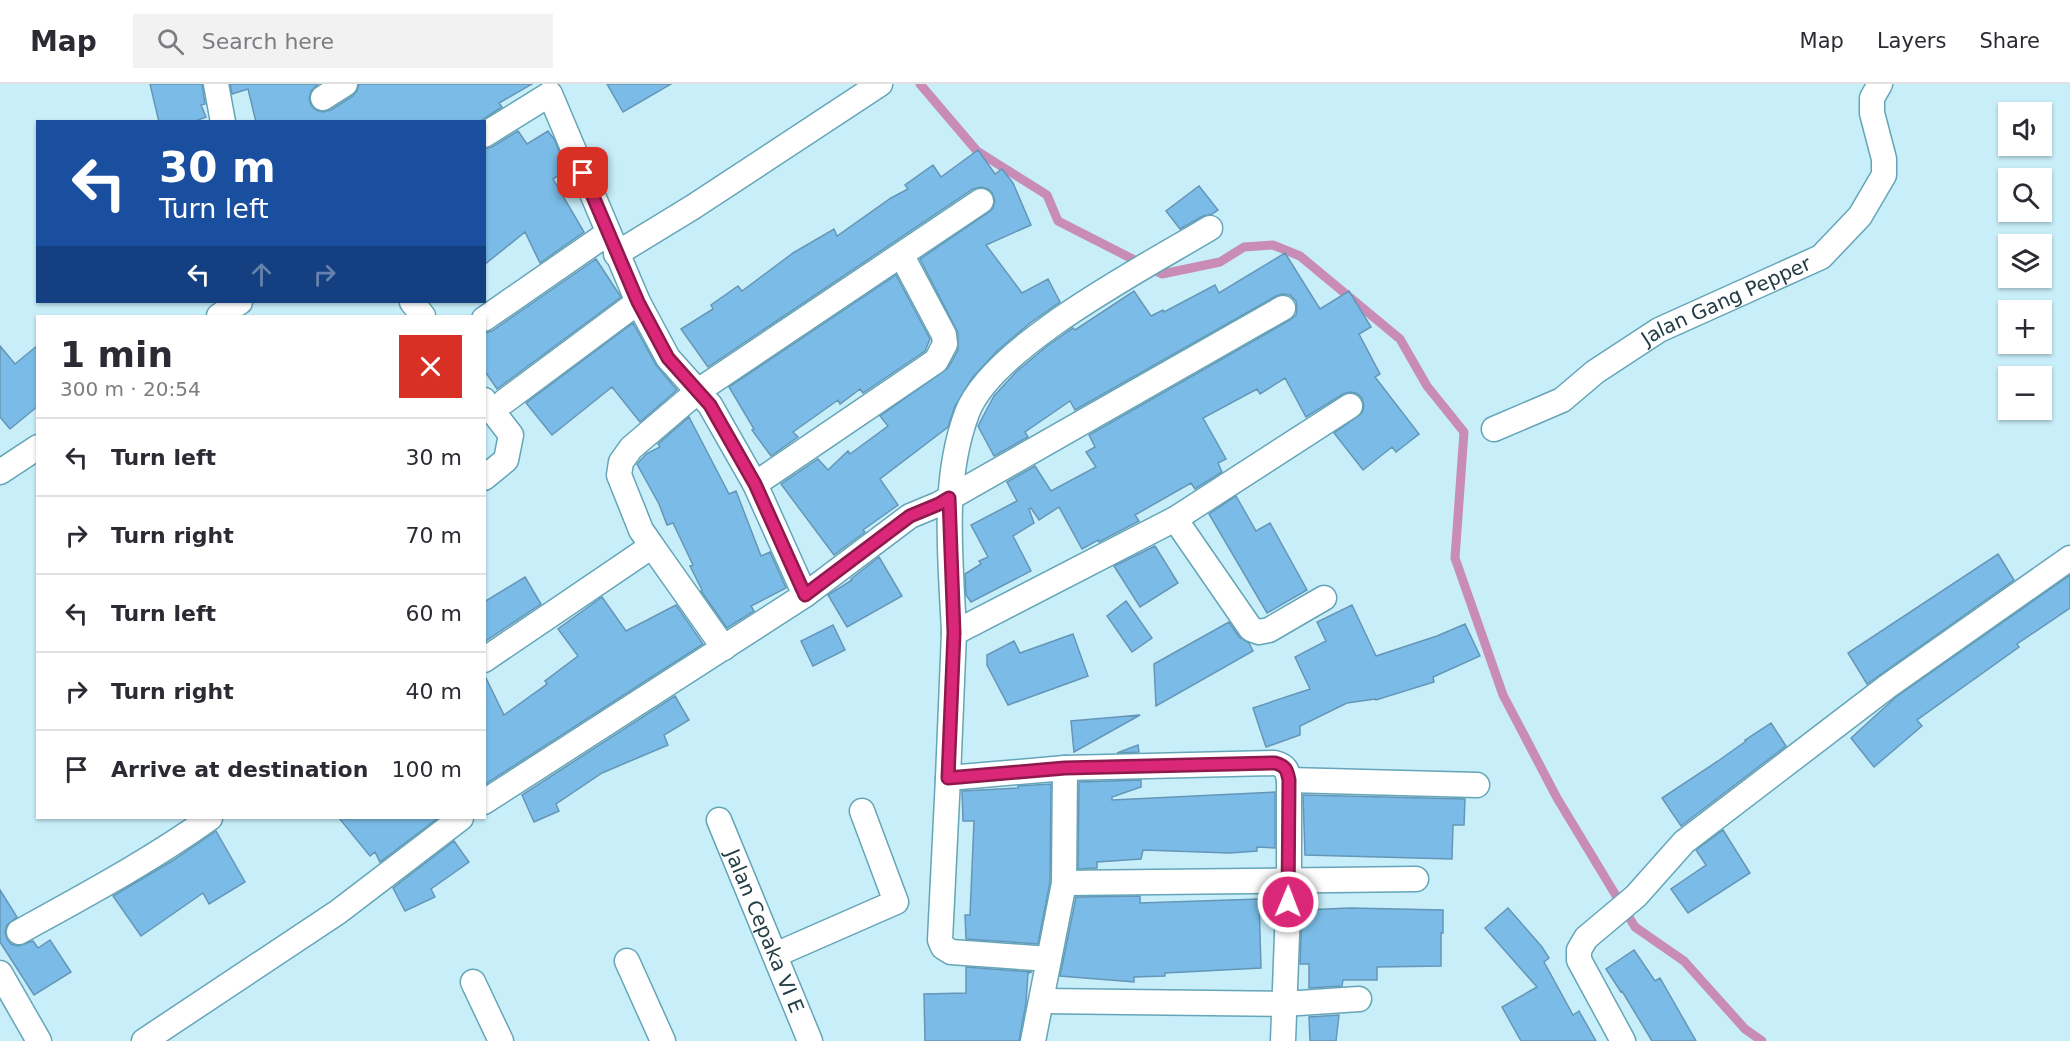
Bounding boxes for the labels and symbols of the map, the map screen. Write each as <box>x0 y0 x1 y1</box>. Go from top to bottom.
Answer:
pin <box>557 147 608 198</box>
street label: Jalan Gang Pepper <box>1635 251 1815 351</box>
street label: Jalan Cepaka VI E <box>720 844 809 1016</box>
position arrow <box>1256 870 1320 934</box>

